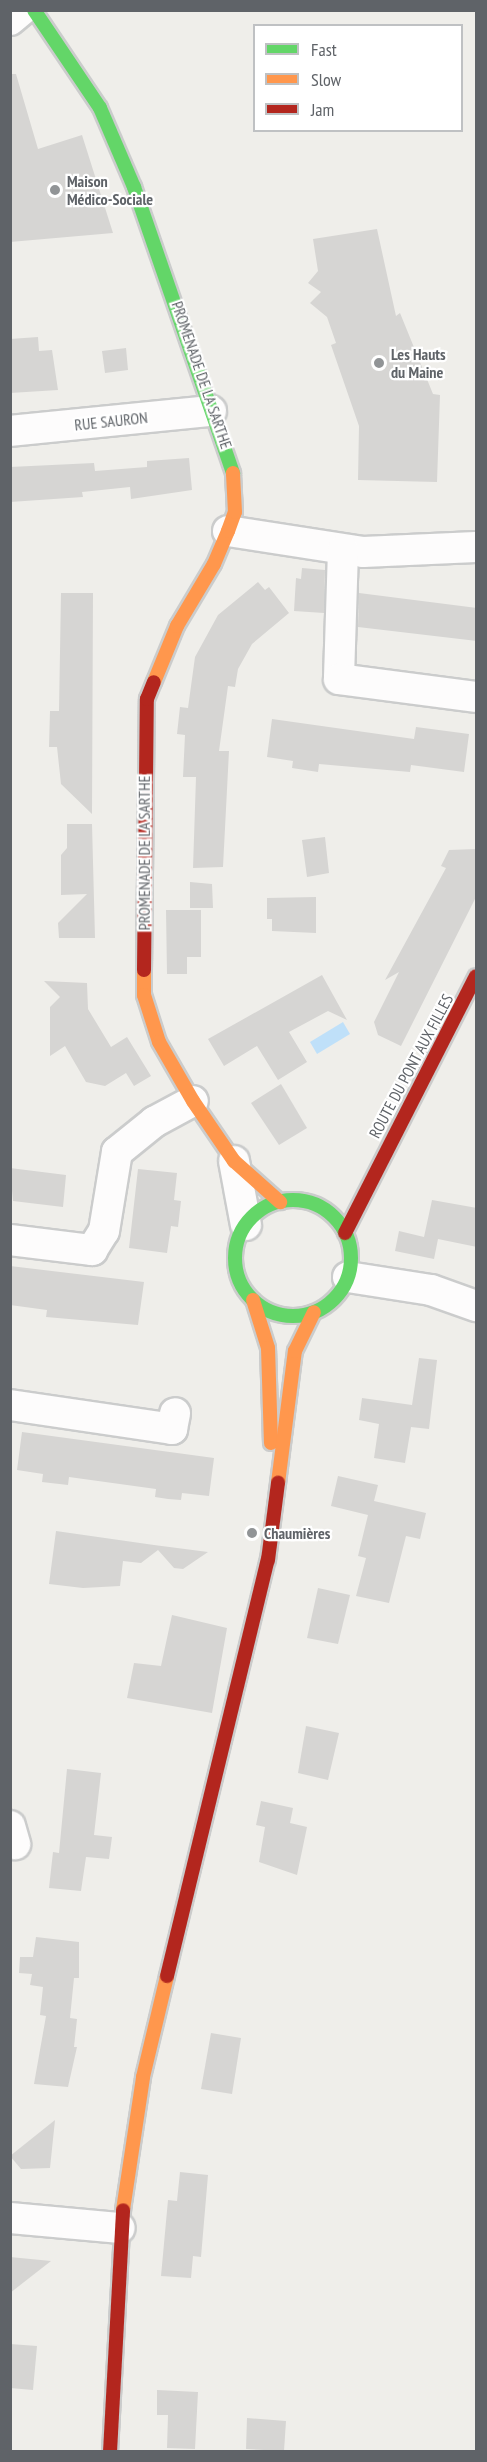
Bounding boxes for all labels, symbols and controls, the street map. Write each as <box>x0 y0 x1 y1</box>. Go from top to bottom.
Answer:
legend <box>253 24 463 132</box>
text: Fast <box>311 38 337 61</box>
text: Slow <box>311 68 341 91</box>
text: Jam <box>311 98 334 121</box>
place label: Maison Médico-Sociale <box>67 171 153 209</box>
marker: Maison Médico-Sociale <box>48 183 62 197</box>
street label: PROMENADE DE LA SARTHE <box>168 298 236 452</box>
place label: Les Hauts du Maine <box>391 344 446 382</box>
marker: Les Hauts du Maine <box>372 356 386 370</box>
street label: RUE SAURON <box>73 408 149 434</box>
street label: PROMENADE DE LA SARTHE <box>134 775 154 931</box>
street label: ROUTE DU PONT AUX FILLES <box>365 990 457 1142</box>
place label: Chaumières <box>264 1523 330 1543</box>
marker: Chaumières <box>245 1526 259 1540</box>

